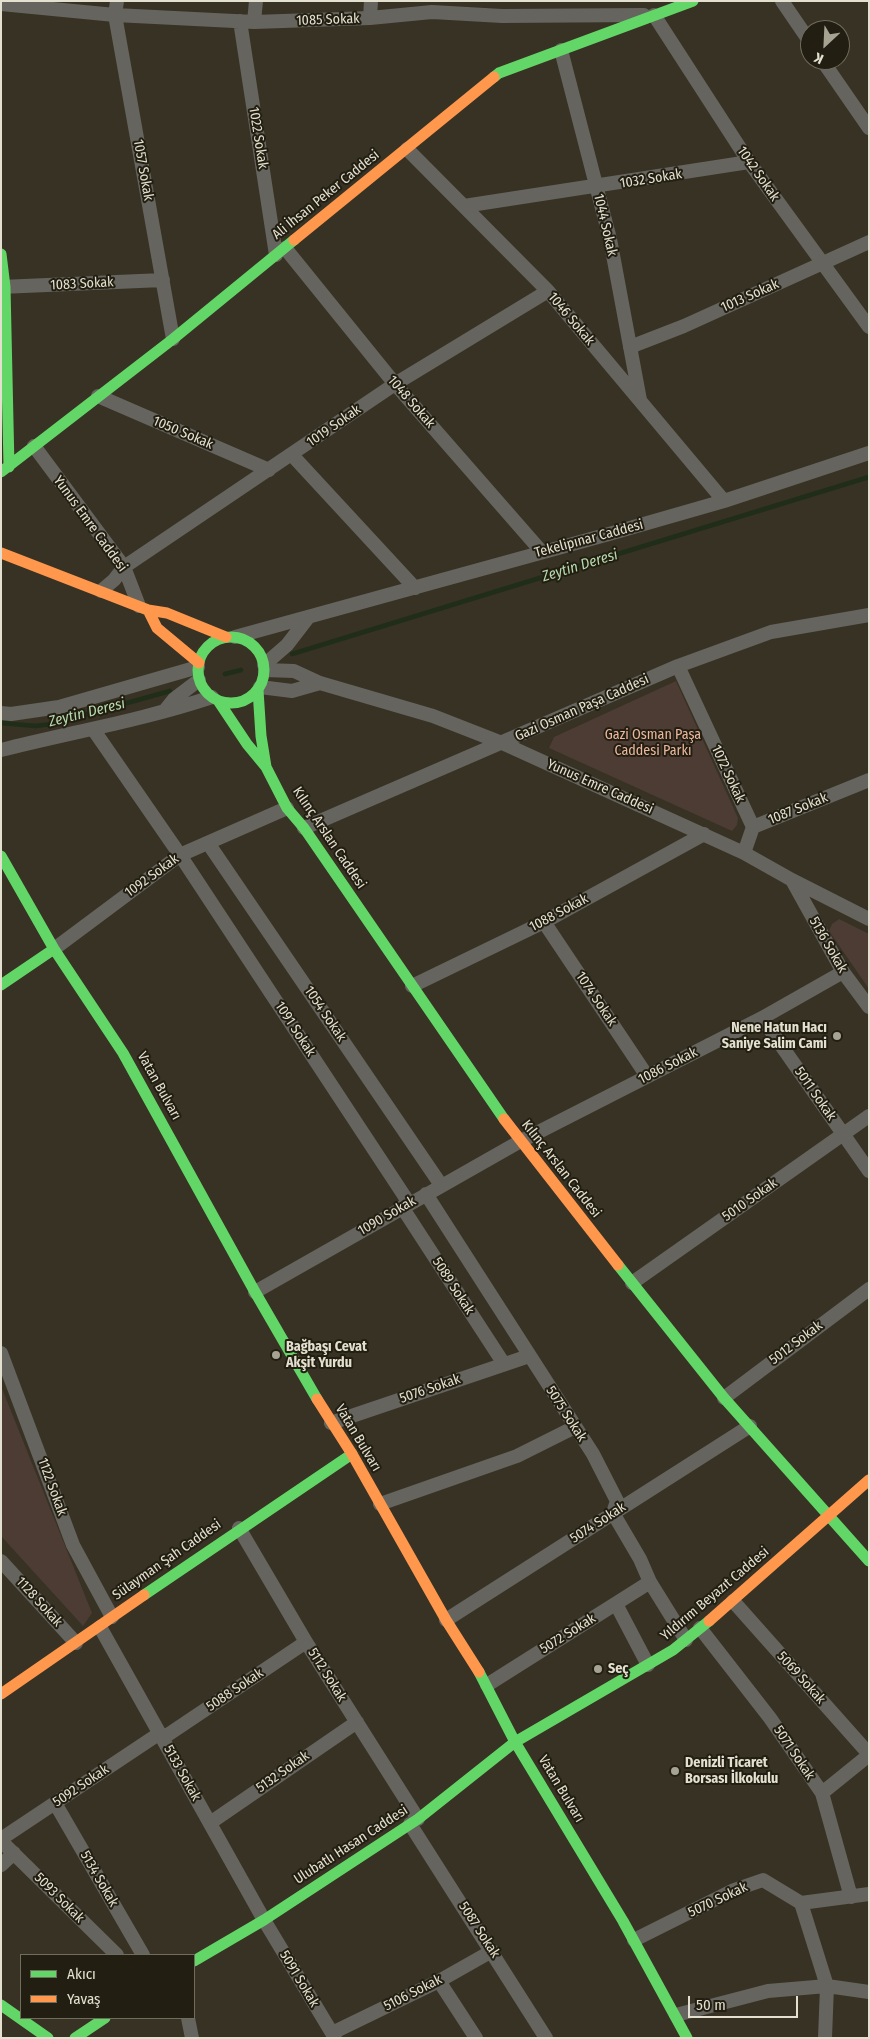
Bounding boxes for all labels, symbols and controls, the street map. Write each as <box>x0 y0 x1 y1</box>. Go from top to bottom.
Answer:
street label: 1085 Sokak <box>296 10 360 30</box>
north arrow <box>800 20 850 70</box>
text: K <box>812 49 826 68</box>
street label: 1022 Sokak <box>245 106 271 170</box>
street label: 1057 Sokak <box>129 138 157 202</box>
street label: 1042 Sokak <box>733 143 783 205</box>
street label: Ali İhsan Peker Caddesi <box>269 147 383 243</box>
street label: 1032 Sokak <box>619 166 683 192</box>
street label: 1044 Sokak <box>590 192 620 258</box>
street label: 1083 Sokak <box>50 274 114 294</box>
street label: 1013 Sokak <box>719 276 781 316</box>
street label: 1046 Sokak <box>544 289 598 349</box>
street label: 1048 Sokak <box>384 372 438 432</box>
street label: 1019 Sokak <box>304 401 364 451</box>
street label: 1050 Sokak <box>150 413 216 453</box>
street label: Yunus Emre Caddesi <box>49 473 131 575</box>
street label: Tekelipınar Caddesi <box>533 516 645 562</box>
water label: Zeytin Deresi <box>540 546 620 586</box>
street label: Gazi Osman Paşa Caddesi <box>512 671 652 745</box>
water label: Zeytin Deresi <box>47 695 127 731</box>
park label: Gazi Osman Paşa Caddesi Parkı <box>605 727 701 760</box>
street label: 1072 Sokak <box>707 743 749 805</box>
street label: Yunus Emre Caddesi <box>544 756 656 818</box>
street label: Kılınç Arslan Caddesi <box>289 784 369 892</box>
street label: 1087 Sokak <box>766 789 830 829</box>
street label: 1092 Sokak <box>122 851 182 901</box>
street label: 1088 Sokak <box>527 891 591 935</box>
street label: 5136 Sokak <box>805 914 851 976</box>
street label: 1074 Sokak <box>572 969 620 1029</box>
street label: 1054 Sokak <box>300 983 350 1045</box>
street label: 1091 Sokak <box>271 998 319 1060</box>
place label: Nene Hatun Hacı Saniye Salim Cami <box>722 1020 827 1052</box>
marker: Nene Hatun Hacı Saniye Salim Cami <box>831 1030 843 1042</box>
street label: 1086 Sokak <box>636 1044 700 1088</box>
street label: Vatan Bulvarı <box>133 1049 185 1123</box>
street label: 5011 Sokak <box>791 1064 839 1124</box>
street label: Kılınç Arslan Caddesi <box>518 1117 604 1221</box>
street label: 5010 Sokak <box>719 1175 781 1225</box>
street label: 1090 Sokak <box>355 1193 419 1239</box>
street label: 5089 Sokak <box>428 1254 478 1318</box>
street label: 5012 Sokak <box>766 1318 826 1368</box>
place label: Bağbaşı Cevat Akşit Yurdu <box>286 1339 367 1371</box>
marker: Bağbaşı Cevat Akşit Yurdu <box>270 1349 282 1361</box>
street label: 5076 Sokak <box>397 1371 463 1407</box>
street label: 5075 Sokak <box>542 1383 590 1445</box>
street label: Vatan Bulvarı <box>331 1401 385 1475</box>
street label: 1122 Sokak <box>34 1456 70 1518</box>
street label: 5074 Sokak <box>567 1499 629 1547</box>
street label: Sülayman Şah Caddesi <box>109 1516 225 1604</box>
street label: Yıldırım Beyazıt Caddesi <box>657 1544 773 1644</box>
street label: 1128 Sokak <box>12 1574 66 1630</box>
street label: 5072 Sokak <box>537 1610 599 1658</box>
street label: 5112 Sokak <box>304 1645 350 1705</box>
street label: 5069 Sokak <box>773 1648 829 1708</box>
place label: Seç <box>608 1661 628 1677</box>
marker: Seç <box>592 1663 604 1675</box>
street label: 5088 Sokak <box>203 1665 267 1715</box>
street label: 5071 Sokak <box>770 1723 818 1783</box>
street label: 5133 Sokak <box>160 1742 204 1804</box>
street label: 5132 Sokak <box>253 1748 313 1796</box>
street label: Vatan Bulvarı <box>534 1752 588 1826</box>
place label: Denizli Ticaret Borsası İlkokulu <box>685 1755 778 1788</box>
street label: 5092 Sokak <box>50 1761 112 1811</box>
marker: Denizli Ticaret Borsası İlkokulu <box>669 1765 681 1777</box>
street label: Ulubatlı Hasan Caddesi <box>291 1802 411 1888</box>
street label: 5134 Sokak <box>76 1848 122 1910</box>
street label: 5093 Sokak <box>31 1870 87 1926</box>
street label: 5070 Sokak <box>686 1879 750 1921</box>
street label: 5087 Sokak <box>455 1899 503 1961</box>
street label: 5091 Sokak <box>276 1948 322 2010</box>
legend <box>20 1954 195 2019</box>
text: Akıcı <box>67 1965 96 1983</box>
street label: 5106 Sokak <box>381 1971 445 2015</box>
scale bar <box>690 1986 800 2018</box>
text: Yavaş <box>67 1990 101 2008</box>
text: 50 m <box>696 1996 726 2014</box>

